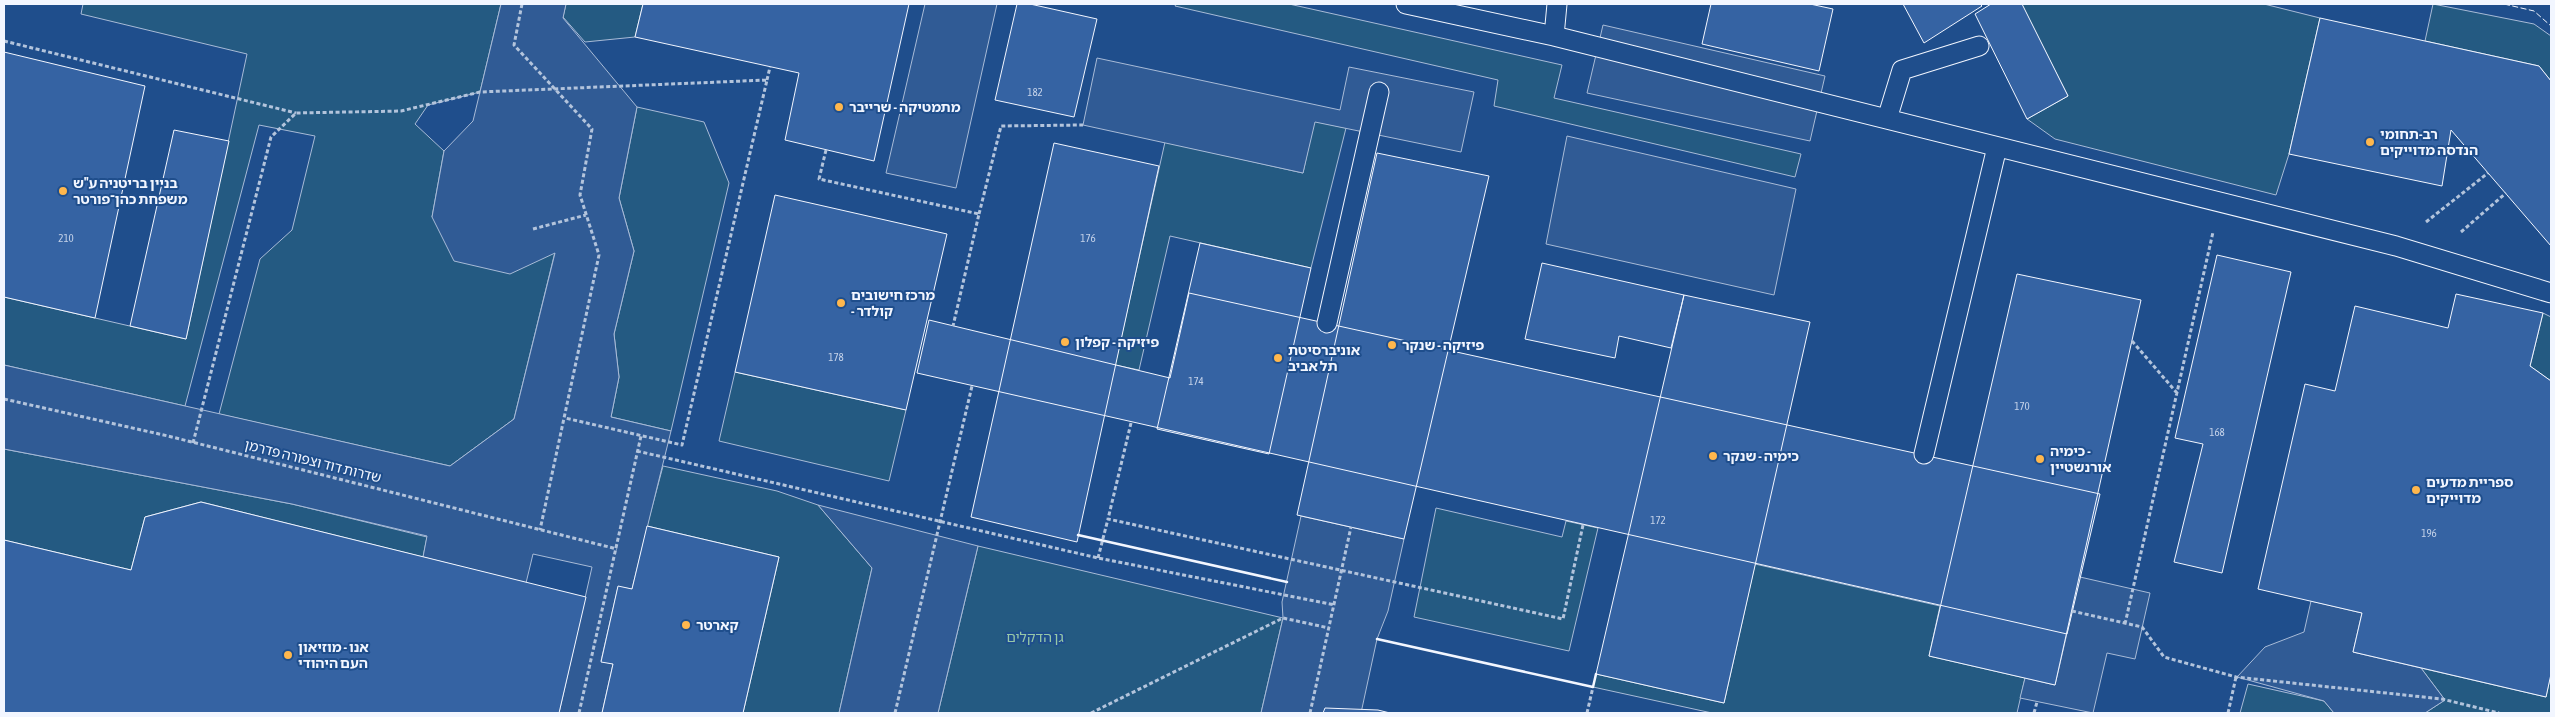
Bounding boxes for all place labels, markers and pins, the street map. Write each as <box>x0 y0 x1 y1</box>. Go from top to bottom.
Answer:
place label: מתמטיקה - שרייבר <box>849 99 961 115</box>
marker: מתמטיקה - שרייבר <box>833 101 845 113</box>
place label: רב-תחומי הנדסה מדוייקים <box>2380 126 2478 158</box>
marker: רב-תחומי הנדסה מדוייקים <box>2364 136 2376 148</box>
place label: בניין בריטניה ע''ש משפחת כהן־פורטר <box>73 175 188 207</box>
marker: בניין בריטניה ע''ש משפחת כהן־פורטר <box>57 185 69 197</box>
place label: מרכז חישובים - קולדר <box>851 287 935 319</box>
marker: מרכז חישובים - קולדר <box>835 297 847 309</box>
place label: פיזיקה - קפלון <box>1075 334 1159 350</box>
marker: פיזיקה - קפלון <box>1059 336 1071 348</box>
place label: פיזיקה - שנקר <box>1402 337 1485 353</box>
marker: פיזיקה - שנקר <box>1386 339 1398 351</box>
place label: אוניברסיטת תל אביב <box>1288 342 1361 374</box>
marker: אוניברסיטת תל אביב <box>1272 352 1284 364</box>
place label: כימיה - אורנשטיין <box>2050 443 2112 475</box>
place label: כימיה - שנקר <box>1723 448 1799 464</box>
marker: כימיה - שנקר <box>1707 450 1719 462</box>
marker: כימיה - אורנשטיין <box>2034 453 2046 465</box>
place label: ספריית מדעים מדוייקים <box>2426 474 2514 506</box>
marker: ספריית מדעים מדוייקים <box>2410 484 2422 496</box>
place label: קארטר <box>696 617 739 633</box>
marker: קארטר <box>680 619 692 631</box>
place label: אנו - מוזיאון העם היהודי <box>298 639 369 671</box>
marker: אנו - מוזיאון העם היהודי <box>282 649 294 661</box>

